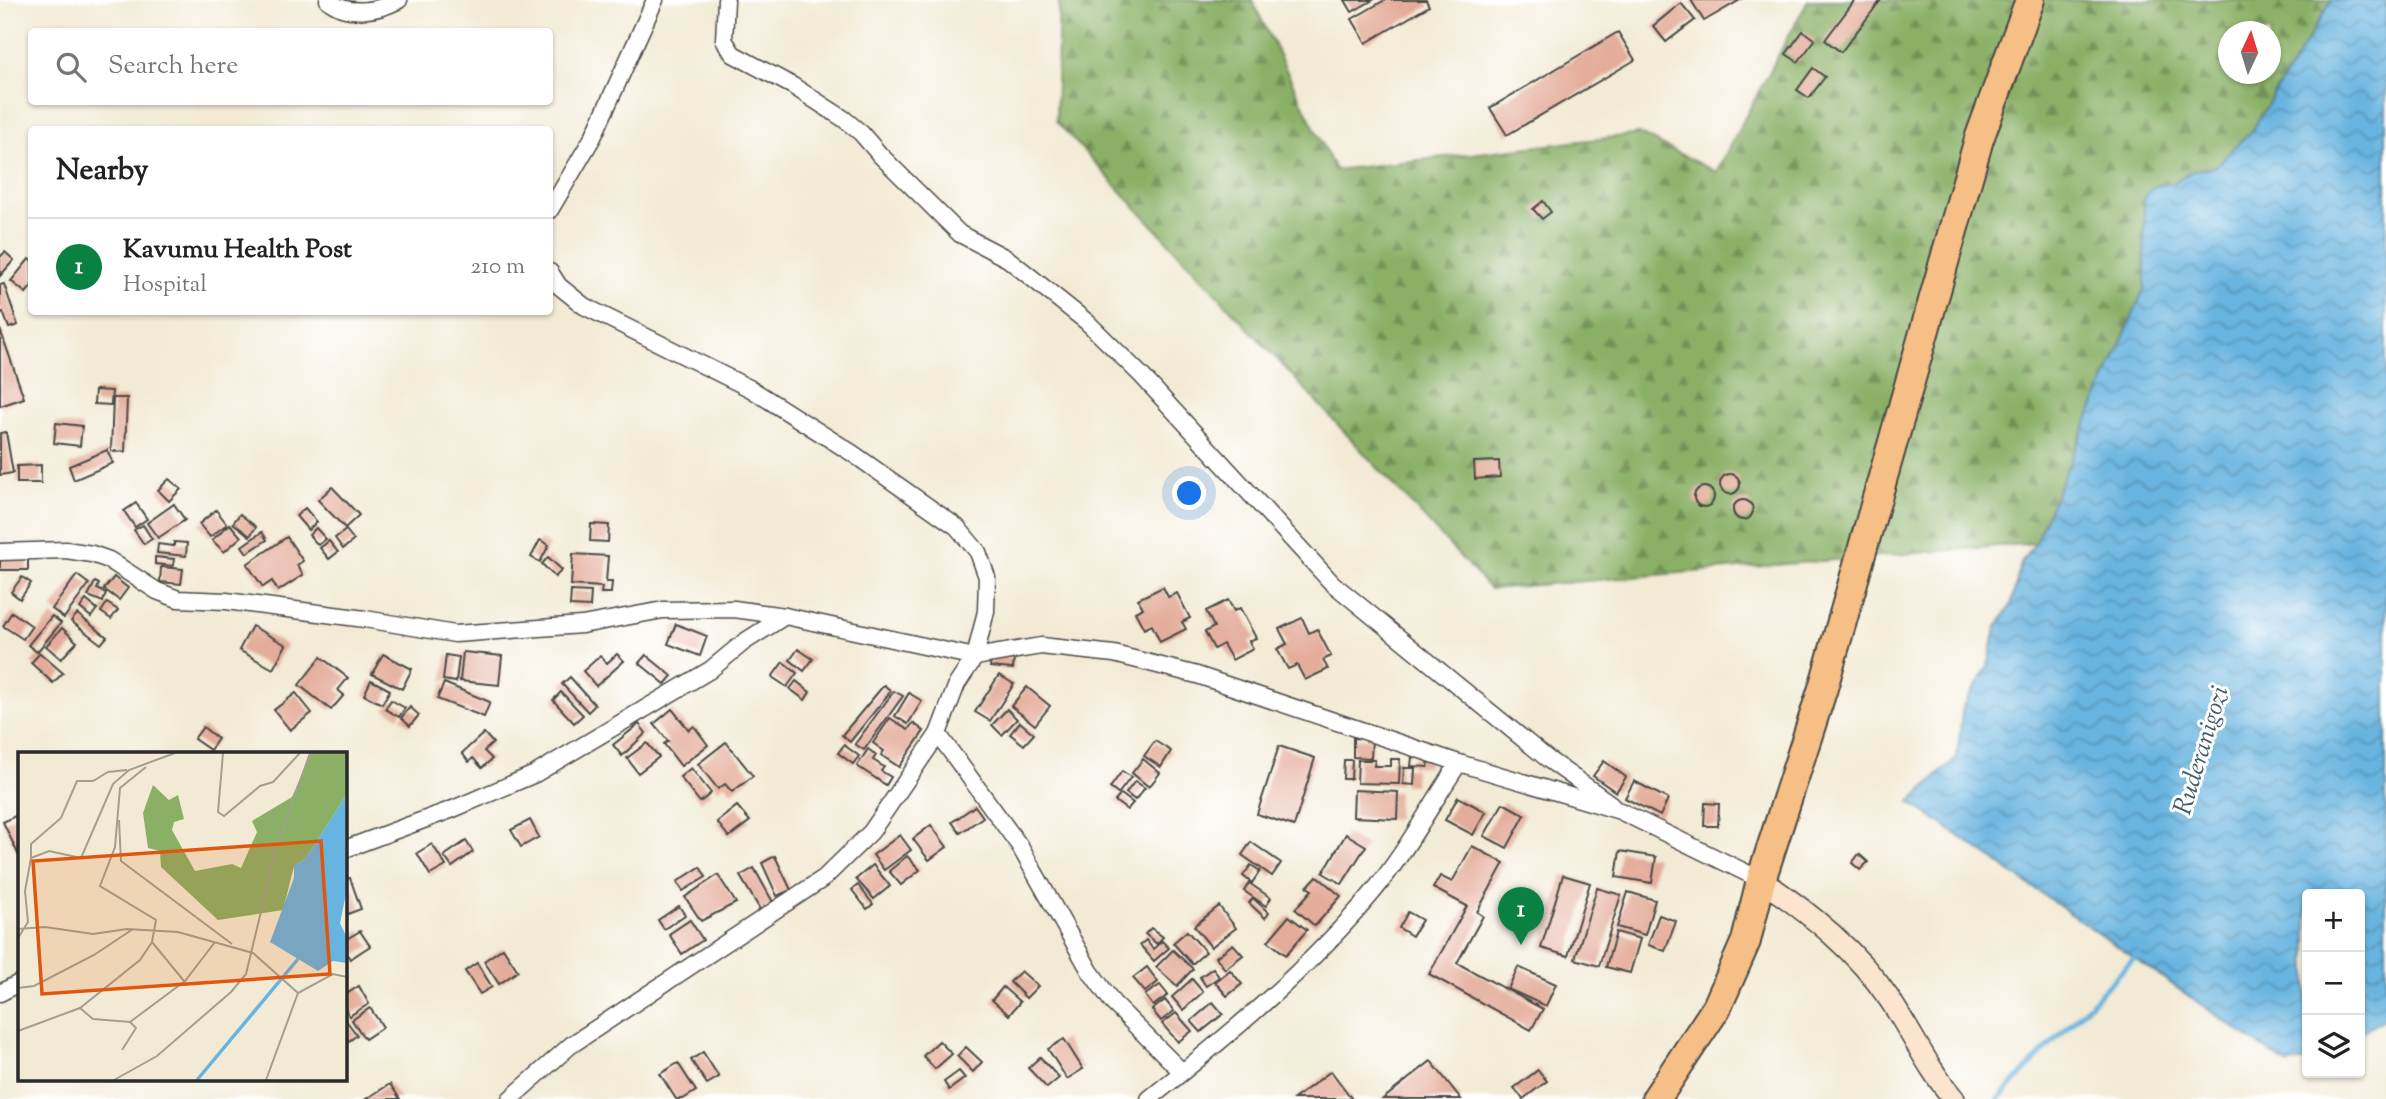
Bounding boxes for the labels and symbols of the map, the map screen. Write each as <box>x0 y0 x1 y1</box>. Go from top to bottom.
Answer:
north arrow <box>2218 21 2281 84</box>
your location <box>1172 476 1206 510</box>
water label: Ruderanigozi <box>2165 682 2239 820</box>
inset map <box>18 752 346 1082</box>
pin: 1 <box>1498 887 1544 945</box>

